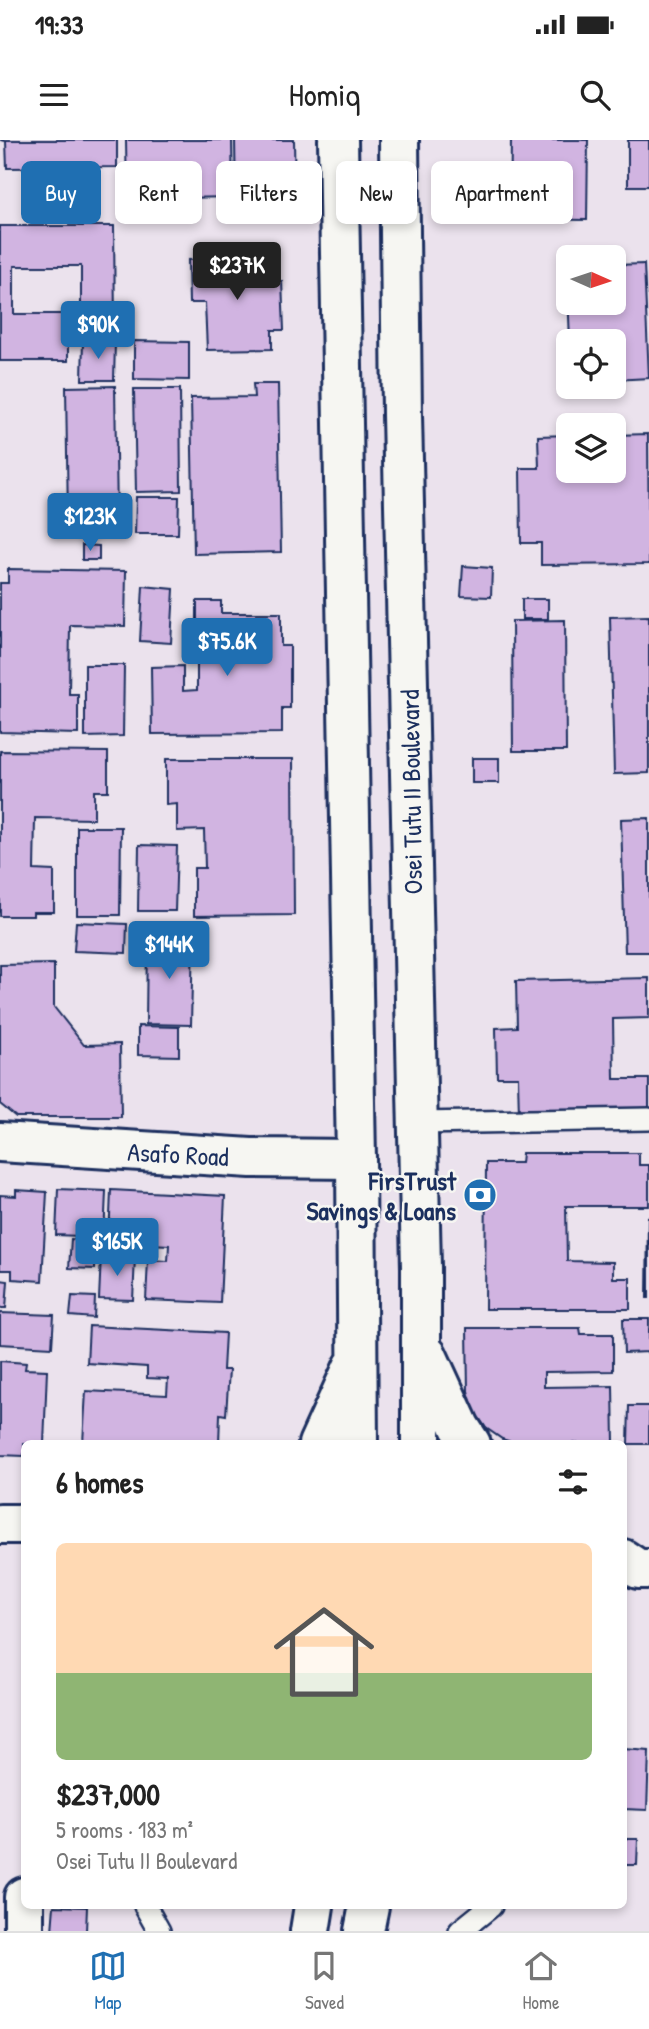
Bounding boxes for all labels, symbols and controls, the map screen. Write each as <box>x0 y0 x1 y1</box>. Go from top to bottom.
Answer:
text: 19:33 <box>35 7 83 42</box>
text: Homiq <box>289 73 360 116</box>
icon: menu <box>35 76 73 114</box>
icon: search <box>576 76 614 114</box>
chip: Buy <box>21 161 101 224</box>
chip: Rent <box>115 161 202 224</box>
chip: Filters <box>216 161 322 224</box>
chip: New <box>336 161 417 224</box>
chip: Apartment <box>431 161 573 224</box>
pin: $237K <box>188 242 286 302</box>
north arrow <box>556 245 626 315</box>
map controls <box>556 245 626 483</box>
text: $237K <box>209 249 265 280</box>
pin: $90K <box>57 302 139 361</box>
text: $90K <box>77 308 119 339</box>
button: locate <box>556 329 626 399</box>
button: layers <box>556 413 626 483</box>
pin: $123K <box>41 494 139 553</box>
text: $123K <box>63 500 117 531</box>
pin: $75.6K <box>170 618 284 678</box>
text: $75.6K <box>198 625 256 656</box>
street label: Osei Tutu II Boulevard <box>392 689 430 895</box>
pin: $144K <box>120 922 218 981</box>
text: $144K <box>144 928 194 959</box>
street label: Asafo Road <box>127 1134 229 1174</box>
place label: FirsTrust Savings & Loans <box>306 1163 457 1229</box>
bank icon: FirsTrust Savings & Loans <box>461 1176 499 1214</box>
pin: $165K <box>68 1218 166 1278</box>
text: $165K <box>92 1225 142 1256</box>
text: 6 homes <box>56 1462 143 1502</box>
icon: filters <box>554 1463 592 1501</box>
icon: home <box>261 1589 387 1715</box>
text: $237,000 <box>56 1774 160 1814</box>
text: 5 rooms · 183 m² <box>56 1814 193 1845</box>
text: Osei Tutu II Boulevard <box>56 1845 237 1876</box>
tab: Map <box>89 1947 127 2015</box>
tab: Saved <box>305 1947 344 2015</box>
tab: Home <box>522 1947 560 2015</box>

